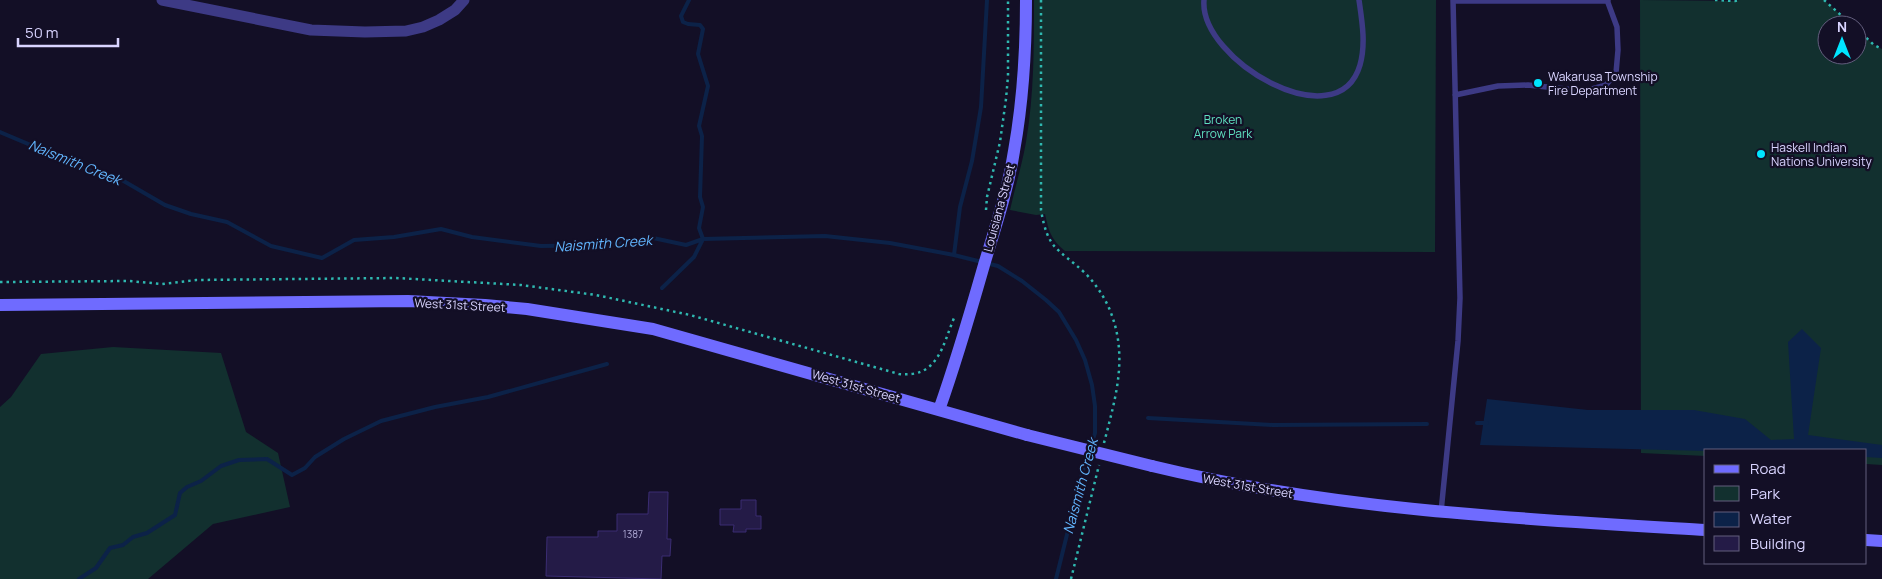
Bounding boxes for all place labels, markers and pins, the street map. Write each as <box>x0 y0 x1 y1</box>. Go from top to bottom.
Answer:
place label: Wakarusa Township Fire Department <box>1548 68 1658 99</box>
marker: Wakarusa Township Fire Department <box>1532 77 1544 89</box>
place label: Haskell Indian Nations University <box>1771 139 1872 170</box>
marker: Haskell Indian Nations University <box>1755 148 1767 160</box>

